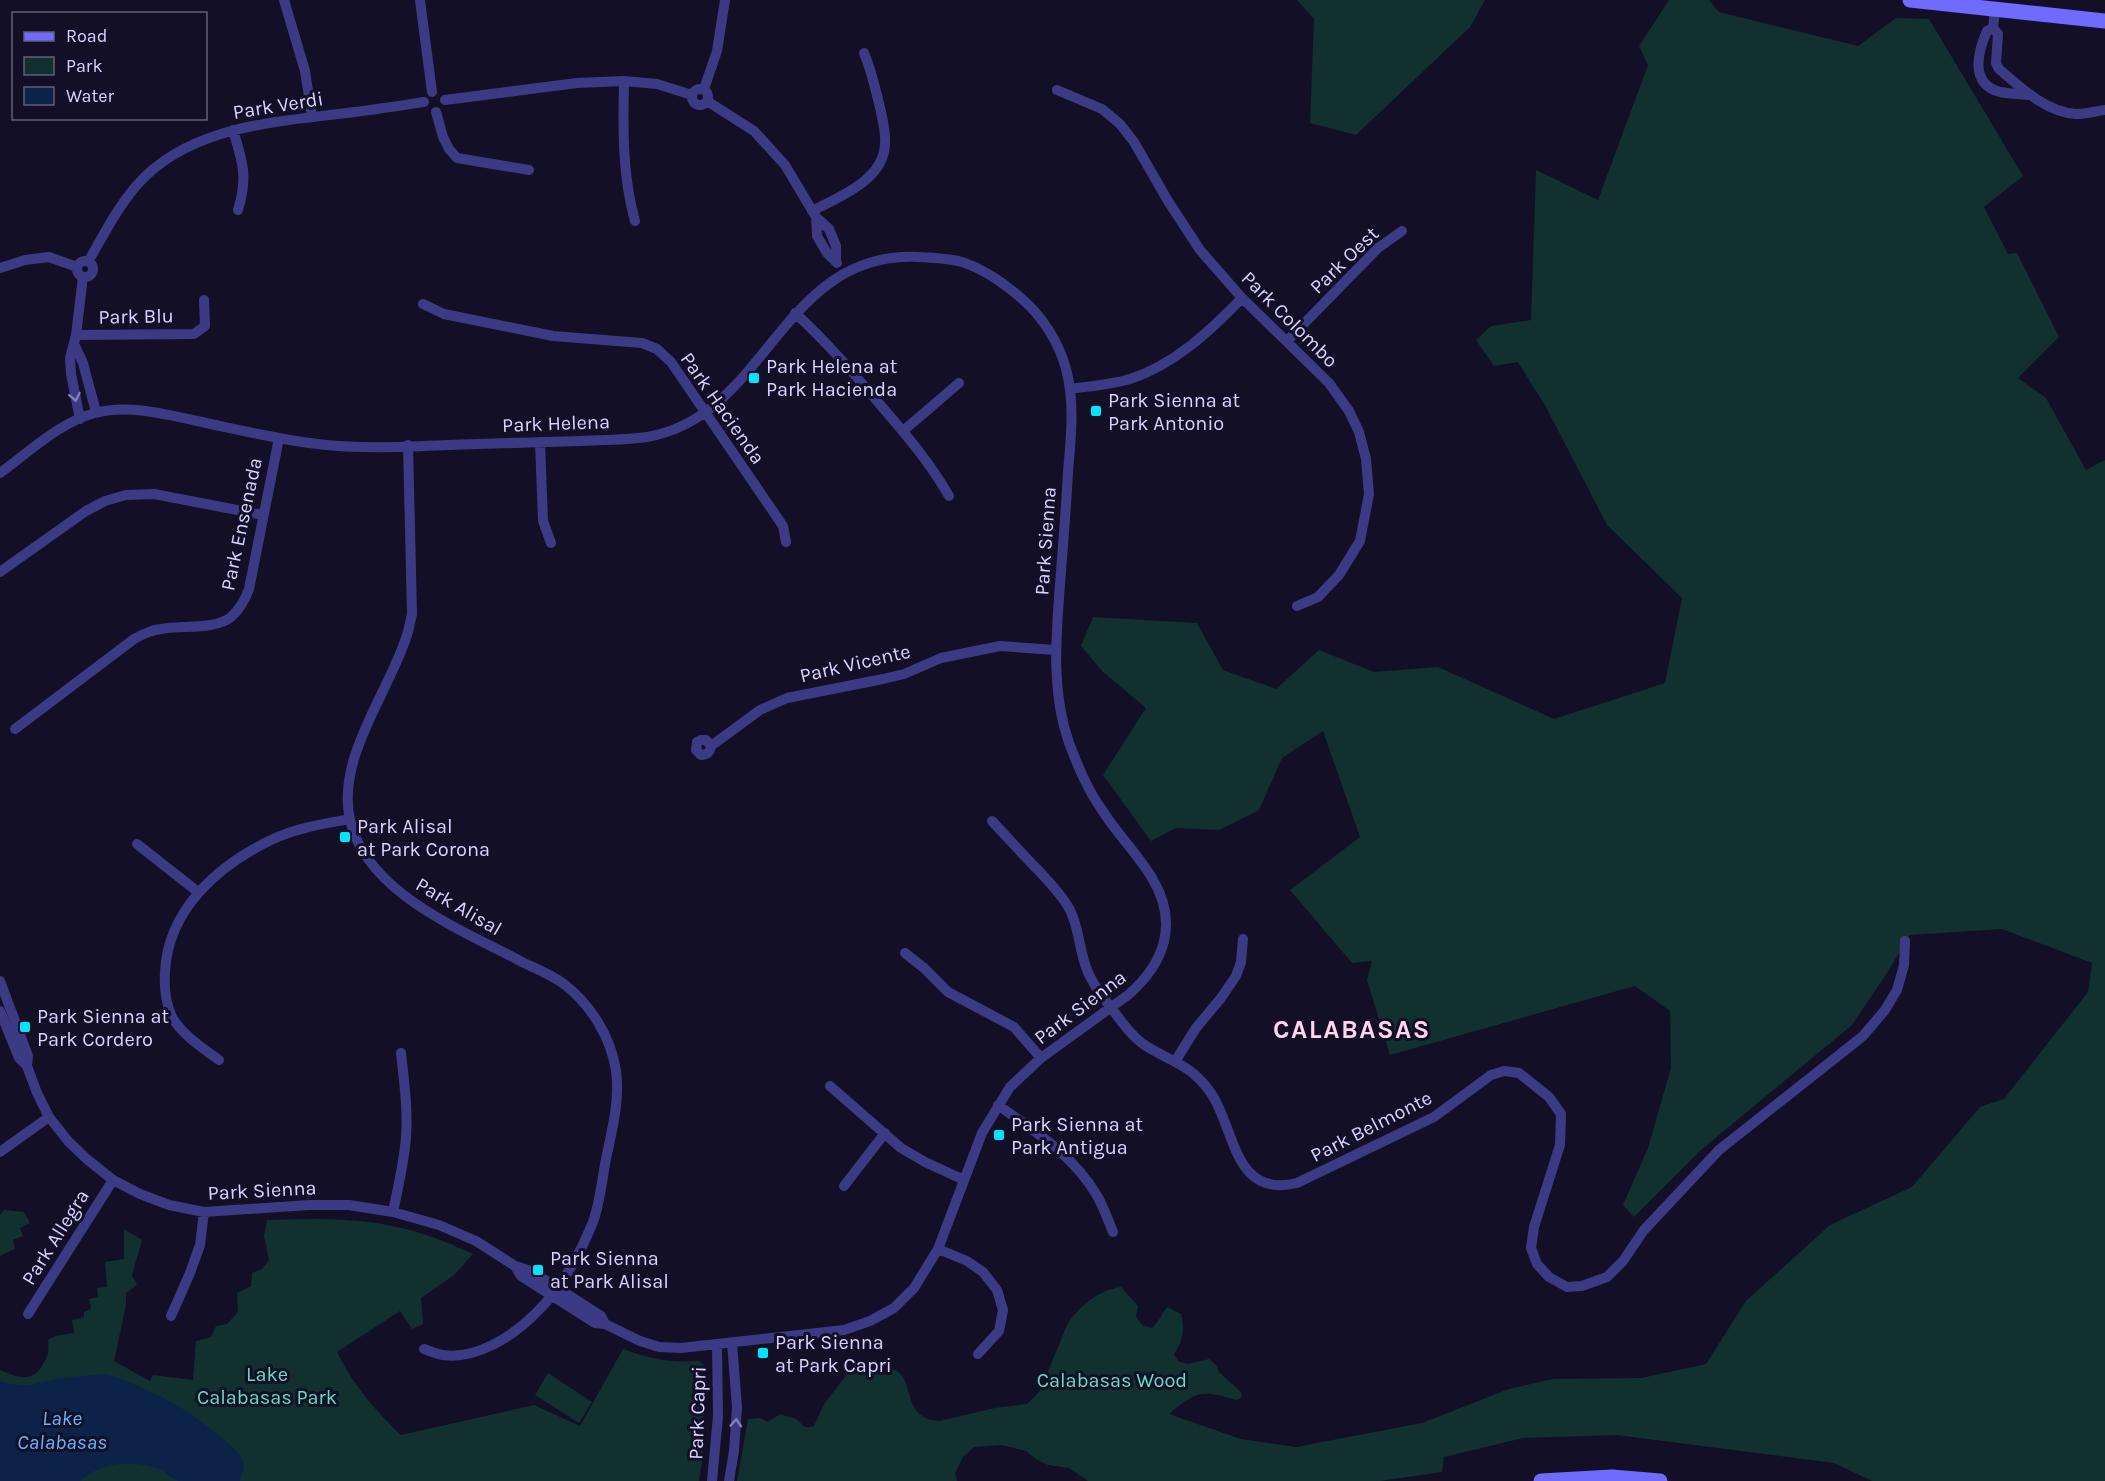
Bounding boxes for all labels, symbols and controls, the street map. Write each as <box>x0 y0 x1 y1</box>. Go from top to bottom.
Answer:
legend <box>12 12 207 120</box>
text: Road <box>66 25 107 47</box>
text: Park <box>66 55 103 77</box>
text: Water <box>66 85 114 107</box>
street label: Park Verdi <box>231 87 325 124</box>
street label: Park Oest <box>1305 222 1384 299</box>
street label: Park Colombo <box>1237 266 1343 372</box>
street label: Park Blu <box>98 304 174 329</box>
street label: Park Hacienda <box>676 348 770 469</box>
place label: Park Helena at Park Hacienda <box>766 355 898 401</box>
marker: Park Helena at Park Hacienda <box>747 371 761 385</box>
place label: Park Sienna at Park Antonio <box>1108 389 1241 435</box>
one-way arrow <box>68 391 81 401</box>
marker: Park Sienna at Park Antonio <box>1089 404 1103 418</box>
street label: Park Helena <box>502 410 610 437</box>
street label: Park Ensenada <box>216 456 267 593</box>
street label: Park Sienna <box>1030 486 1061 596</box>
street label: Park Vicente <box>797 640 913 687</box>
place label: Park Alisal at Park Corona <box>357 815 490 861</box>
marker: Park Alisal at Park Corona <box>338 830 352 844</box>
street label: Park Alisal <box>412 873 506 940</box>
street label: Park Sienna <box>1030 965 1131 1049</box>
place label: Park Sienna at Park Cordero <box>37 1005 170 1051</box>
district label: CALABASAS <box>1273 1014 1431 1045</box>
marker: Park Sienna at Park Cordero <box>18 1020 32 1034</box>
street label: Park Belmonte <box>1307 1086 1436 1167</box>
place label: Park Sienna at Park Antigua <box>1011 1113 1144 1159</box>
marker: Park Sienna at Park Antigua <box>992 1128 1006 1142</box>
street label: Park Sienna <box>207 1176 317 1205</box>
street label: Park Allegra <box>17 1185 94 1289</box>
place label: Park Sienna at Park Alisal <box>550 1247 669 1293</box>
marker: Park Sienna at Park Alisal <box>531 1263 545 1277</box>
place label: Park Sienna at Park Capri <box>775 1331 892 1377</box>
marker: Park Sienna at Park Capri <box>756 1346 770 1360</box>
park label: Lake Calabasas Park <box>197 1363 337 1409</box>
street label: Park Capri <box>684 1366 711 1460</box>
park label: Calabasas Wood <box>1037 1369 1187 1392</box>
water label: Lake Calabasas <box>17 1406 107 1454</box>
one-way arrow <box>729 1418 742 1427</box>

